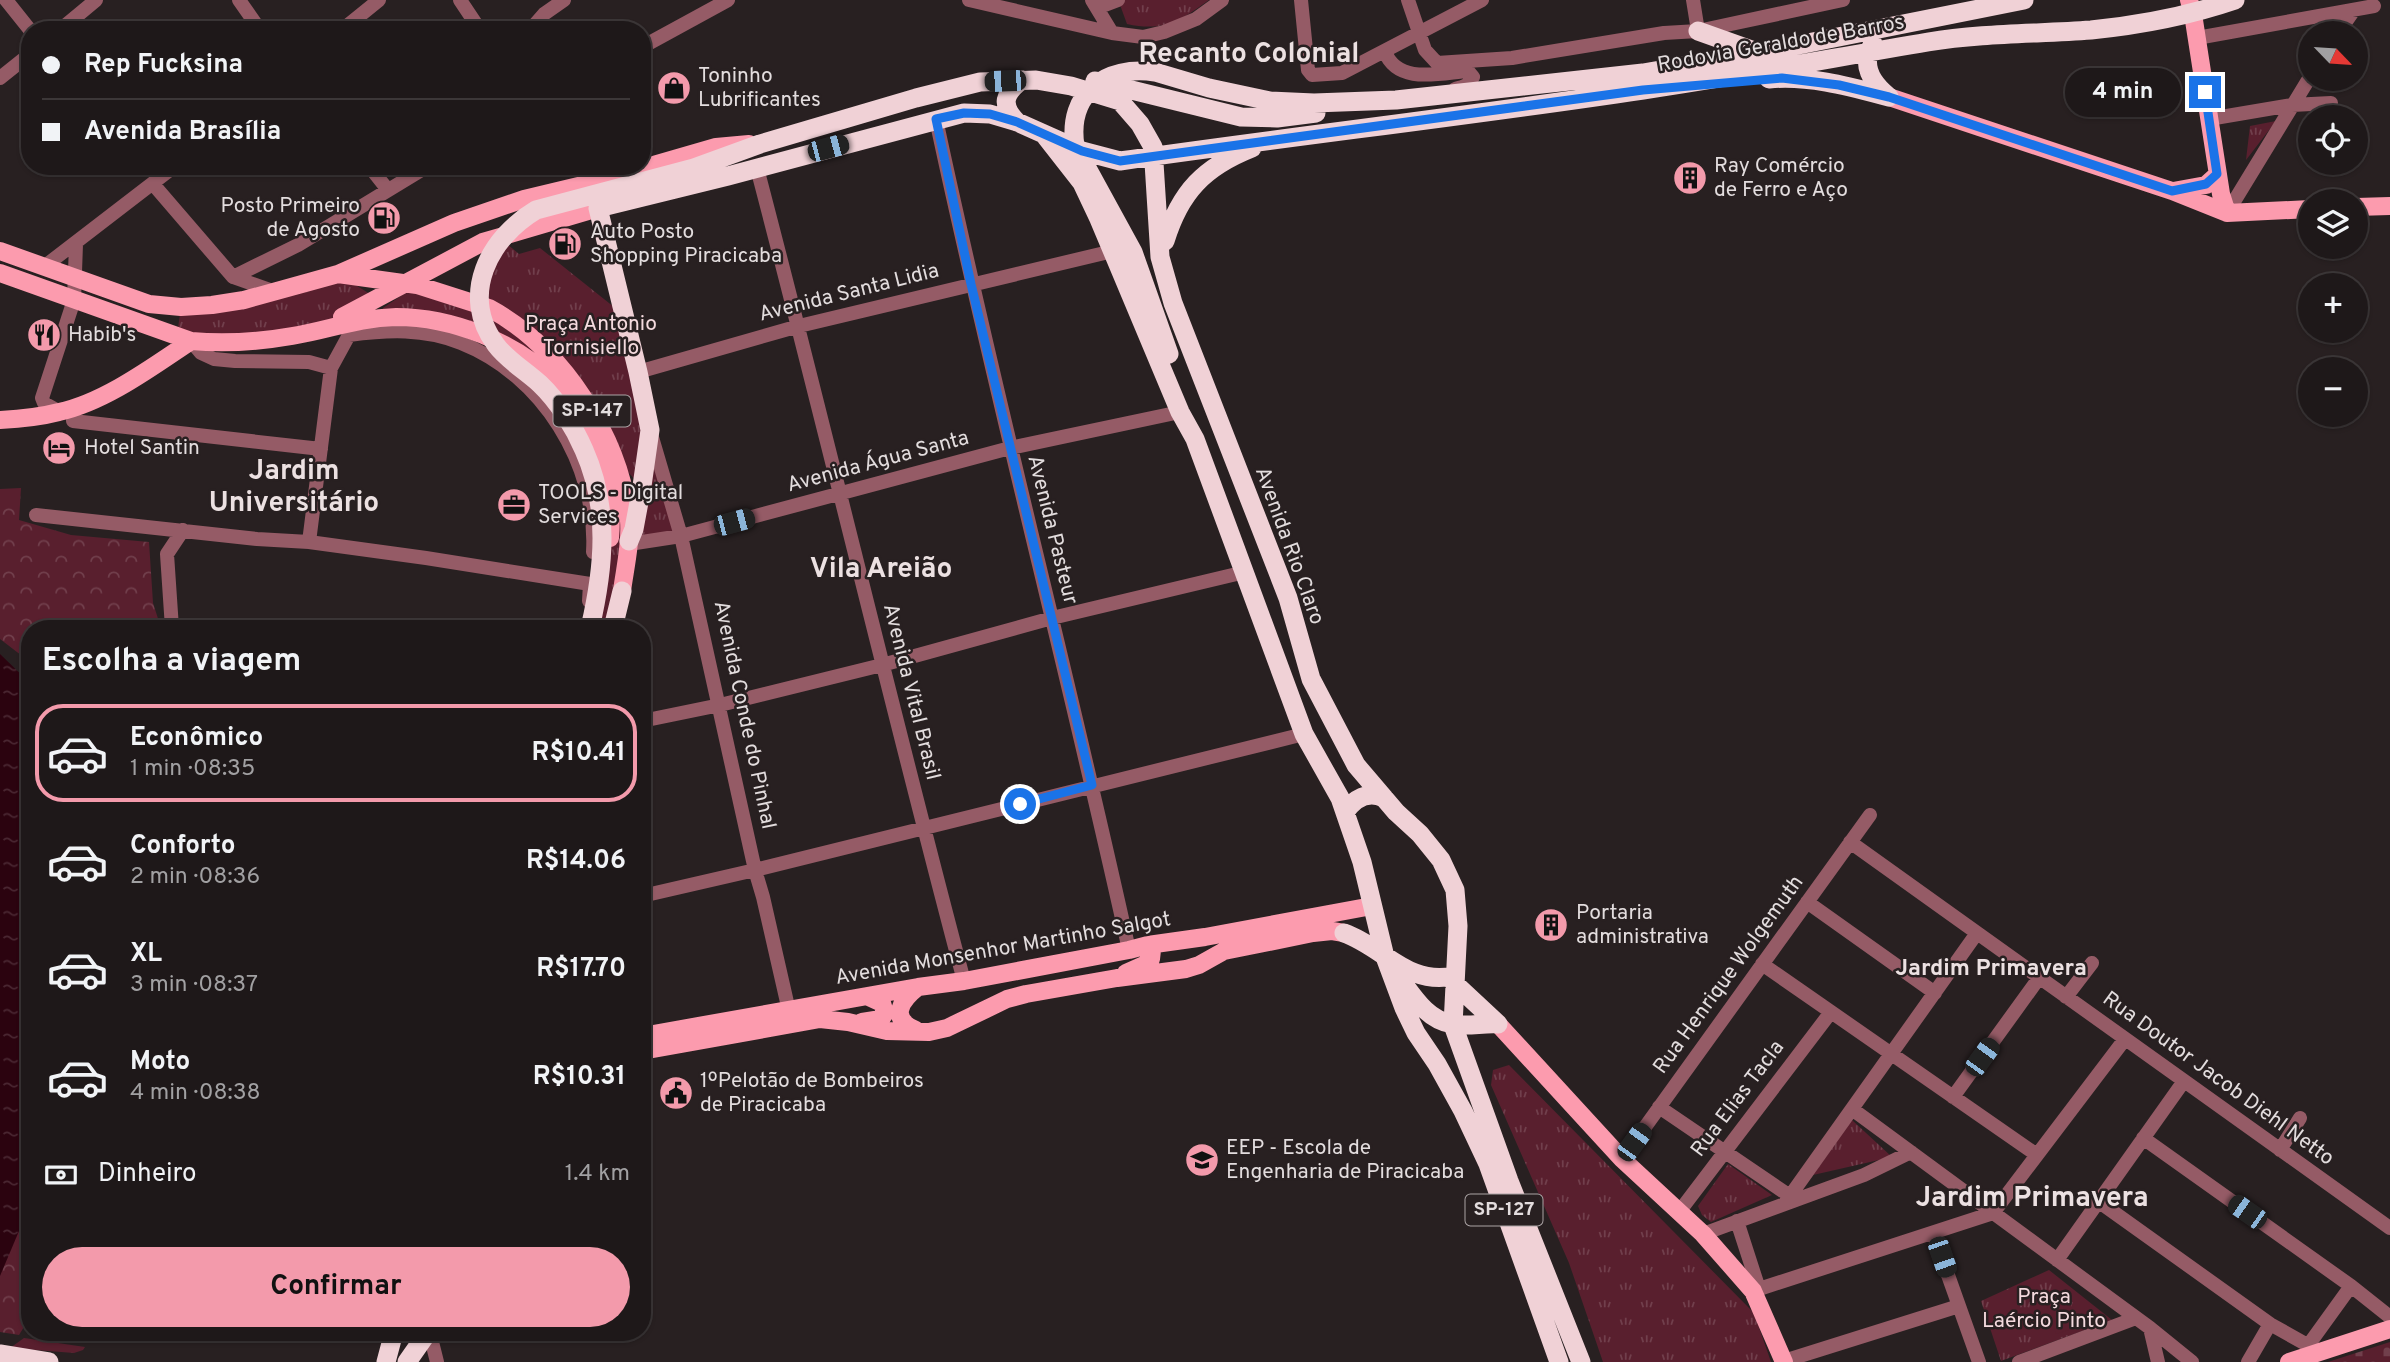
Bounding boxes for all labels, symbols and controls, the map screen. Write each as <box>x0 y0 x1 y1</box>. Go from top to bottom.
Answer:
street label: Rodovia Geraldo de Barros <box>1656 9 1906 79</box>
north arrow <box>2298 21 2368 91</box>
map controls <box>2298 21 2368 427</box>
district label: Recanto Colonial <box>1139 37 1359 73</box>
text: Rep Fucksina <box>84 49 243 82</box>
place label: Toninho Lubrificantes <box>698 63 821 114</box>
callout: 4 min <box>2065 68 2180 116</box>
shop icon: Toninho Lubrificantes <box>655 69 693 107</box>
car <box>984 70 1027 92</box>
route end <box>2189 76 2221 108</box>
text: 4 min <box>2093 78 2153 107</box>
button: locate <box>2298 105 2368 175</box>
text: Avenida Brasília <box>84 116 281 149</box>
car <box>805 132 852 164</box>
place label: Ray Comércio de Ferro e Aço <box>1714 153 1848 204</box>
building icon: Ray Comércio de Ferro e Aço <box>1671 159 1709 197</box>
button: layers <box>2298 189 2368 259</box>
place label: Posto Primeiro de Agosto <box>220 193 360 244</box>
fuel station icon: Posto Primeiro de Agosto <box>365 199 403 237</box>
place label: Auto Posto Shopping Piracicaba <box>590 219 782 270</box>
fuel station icon: Auto Posto Shopping Piracicaba <box>546 225 584 263</box>
street label: Avenida Santa Lidia <box>756 258 942 328</box>
button: + <box>2298 273 2368 343</box>
park label: Praça Antonio Tornisiello <box>525 311 657 362</box>
restaurant icon: Habib's <box>25 316 63 354</box>
place label: Habib's <box>68 322 136 349</box>
button: − <box>2298 357 2368 427</box>
road number: SP-147 <box>554 396 630 426</box>
street label: Avenida Água Santa <box>784 424 972 499</box>
hotel icon: Hotel Santin <box>40 429 78 467</box>
place label: Hotel Santin <box>84 435 200 462</box>
street label: Avenida Pasteur <box>1020 453 1084 607</box>
district label: Jardim Universitário <box>209 454 379 522</box>
street label: Avenida Rio Claro <box>1248 463 1330 629</box>
place label: TOOLS - Digital Services <box>538 480 683 531</box>
office icon: TOOLS - Digital Services <box>495 486 533 524</box>
car <box>711 506 758 538</box>
district label: Vila Areião <box>810 552 952 588</box>
street label: Avenida Conde do Pinhal <box>707 598 781 832</box>
street label: Avenida Vital Brasil <box>876 601 946 783</box>
text: Escolha a viagem <box>42 642 301 682</box>
icon: car <box>46 722 109 785</box>
text: Econômico <box>130 722 263 755</box>
text: R$10.41 <box>531 737 626 770</box>
text: 1 min · 08:35 <box>130 755 255 784</box>
route start <box>1004 788 1036 820</box>
icon: car <box>46 830 109 893</box>
text: Conforto <box>130 830 236 863</box>
text: R$14.06 <box>526 845 626 878</box>
text: 2 min · 08:36 <box>130 863 260 892</box>
street label: Rua Henrique Wolgemuth <box>1648 870 1810 1080</box>
place label: Portaria administrativa <box>1576 900 1709 951</box>
street label: Avenida Monsenhor Martinho Salgot <box>833 906 1173 992</box>
building icon: Portaria administrativa <box>1532 906 1570 944</box>
icon: car <box>46 938 109 1001</box>
text: XL <box>130 938 162 971</box>
text: R$17.70 <box>536 953 626 986</box>
district label: Jardim Primavera <box>1895 955 2087 984</box>
text: 3 min · 08:37 <box>130 971 258 1000</box>
street label: Rua Doutor Jacob Diehl Netto <box>2097 986 2339 1172</box>
car <box>1962 1034 2003 1080</box>
street label: Rua Elias Tacla <box>1685 1035 1791 1163</box>
icon: car <box>46 1046 109 1109</box>
text: Moto <box>130 1046 190 1079</box>
text: R$10.31 <box>533 1061 626 1094</box>
place label: 1ºPelotão de Bombeiros de Piracicaba <box>700 1068 924 1119</box>
public building icon: 1ºPelotão de Bombeiros de Piracicaba <box>657 1074 695 1112</box>
text: 4 min · 08:38 <box>130 1079 261 1108</box>
car <box>1614 1119 1655 1165</box>
place label: EEP - Escola de Engenharia de Piracicaba <box>1226 1135 1464 1186</box>
school or university icon: EEP - Escola de Engenharia de Piracicaba <box>1183 1141 1221 1179</box>
icon: cash <box>42 1156 80 1194</box>
text: Dinheiro <box>98 1158 197 1191</box>
text: 1.4 km <box>565 1160 630 1189</box>
district label: Jardim Primavera <box>1915 1181 2149 1217</box>
car <box>2224 1191 2271 1233</box>
road number: SP-127 <box>1466 1194 1542 1226</box>
car <box>1926 1234 1959 1280</box>
button: Confirmar <box>42 1247 630 1327</box>
park label: Praça Laércio Pinto <box>1982 1284 2106 1335</box>

